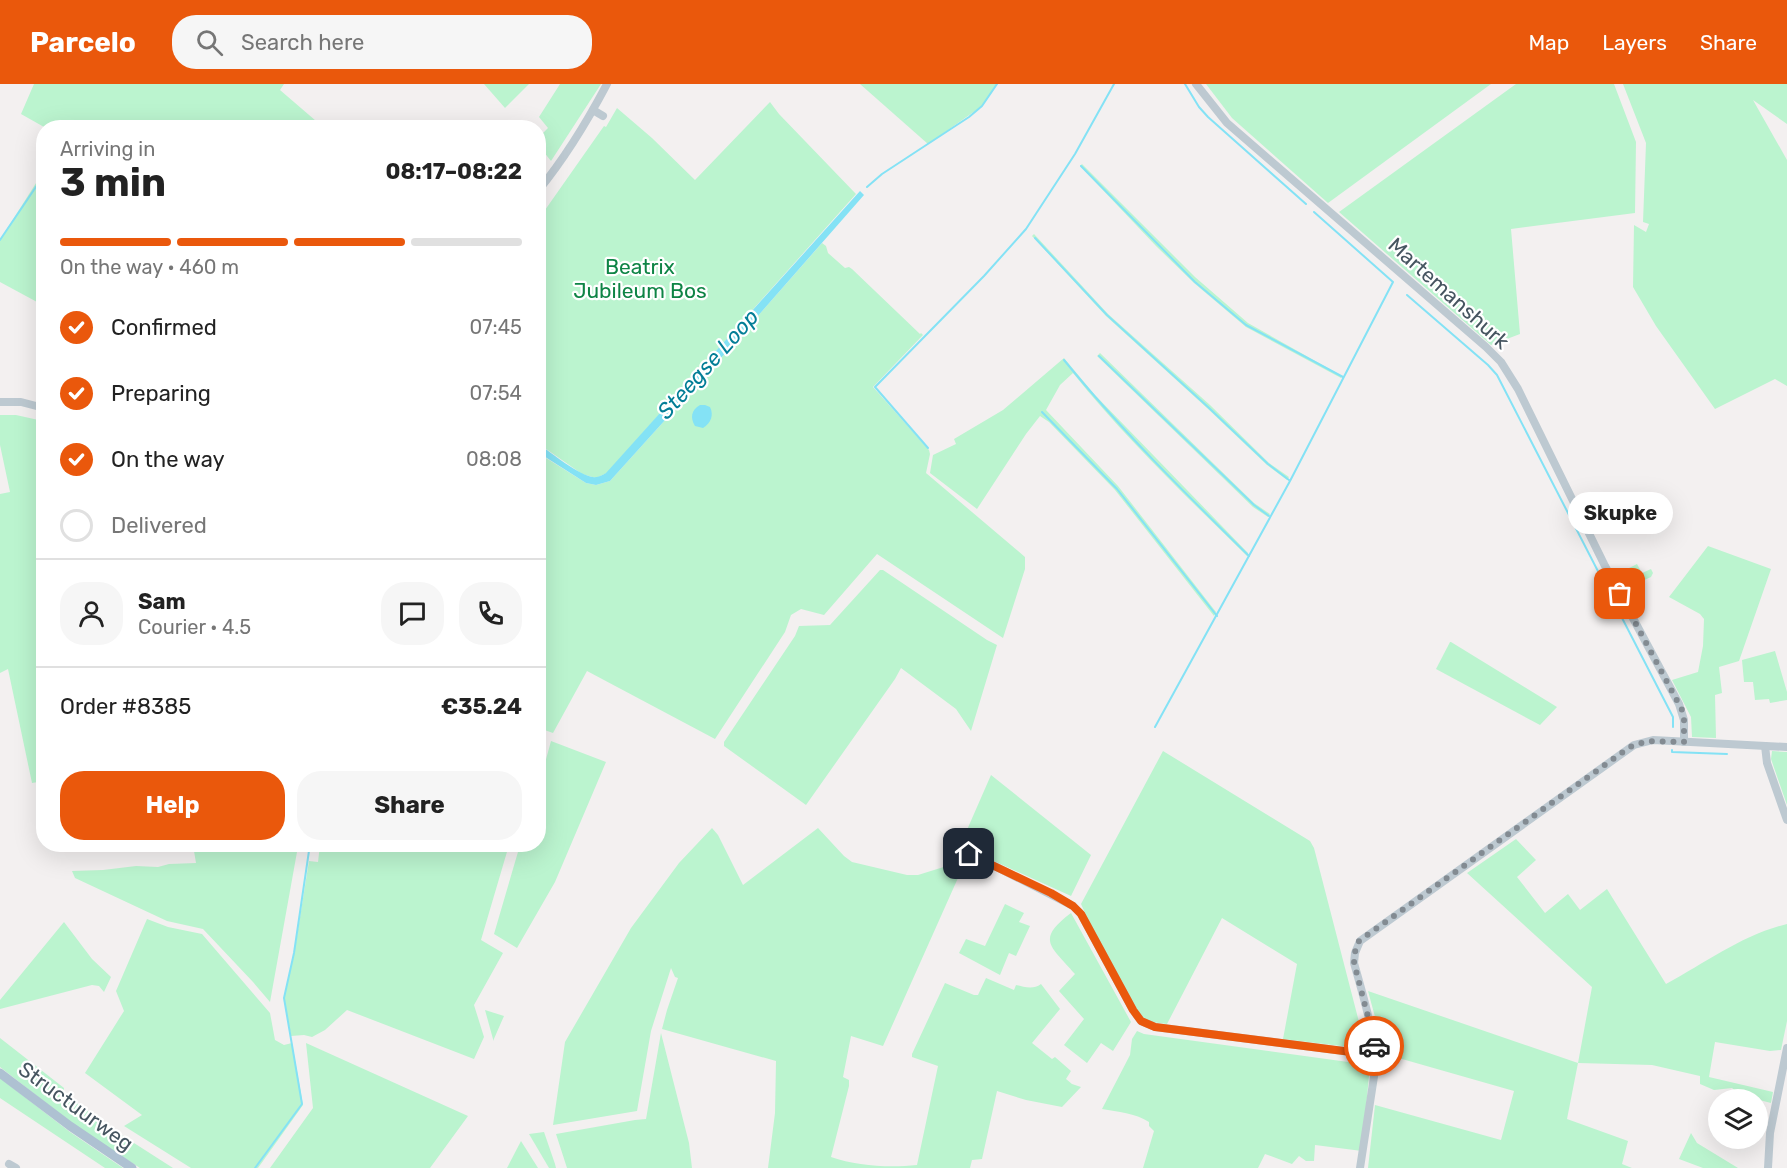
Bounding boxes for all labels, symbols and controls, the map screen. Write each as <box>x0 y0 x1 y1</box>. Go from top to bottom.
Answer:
search box <box>172 15 592 69</box>
text: Parcelo <box>30 26 136 59</box>
icon: search <box>193 26 226 59</box>
text: Search here <box>241 29 364 56</box>
text: Map <box>1528 30 1569 55</box>
text: Layers <box>1602 30 1667 55</box>
text: Share <box>1700 30 1757 55</box>
text: Arriving in <box>60 137 155 161</box>
text: 08:17–08:22 <box>385 158 522 185</box>
text: 3 min <box>60 160 166 206</box>
street label: Martemanshurk <box>1383 232 1515 354</box>
park label: Beatrix Jubileum Bos <box>573 254 707 303</box>
text: On the way · 460 m <box>60 255 239 279</box>
water label: Steegse Loop <box>652 303 764 425</box>
icon: check <box>60 311 93 344</box>
text: Confirmed <box>111 314 217 341</box>
text: 07:45 <box>470 315 522 339</box>
icon: check <box>60 377 93 410</box>
text: Preparing <box>111 380 211 407</box>
text: 07:54 <box>470 381 522 405</box>
icon: check <box>60 443 93 476</box>
text: On the way <box>111 446 225 473</box>
text: 08:08 <box>466 447 522 471</box>
callout: Skupke <box>1568 492 1672 534</box>
text: Skupke <box>1584 501 1657 525</box>
text: Delivered <box>111 512 207 539</box>
pin <box>1594 568 1645 619</box>
icon: bag <box>1603 577 1636 610</box>
button: person <box>60 582 123 645</box>
button: chat <box>381 582 444 645</box>
button: phone <box>459 582 522 645</box>
text: Sam <box>138 588 186 615</box>
text: Courier · 4.5 <box>138 615 251 639</box>
text: Order #8385 <box>60 693 191 720</box>
text: €35.24 <box>441 693 522 720</box>
button: Help <box>60 771 285 840</box>
button: Share <box>297 771 522 840</box>
pin <box>943 828 994 879</box>
icon: home <box>952 837 985 870</box>
courier <box>1344 1016 1404 1076</box>
icon: car <box>1358 1030 1391 1063</box>
street label: Structuurweg <box>14 1056 138 1156</box>
map controls <box>1708 1089 1768 1149</box>
button: layers <box>1708 1089 1768 1149</box>

